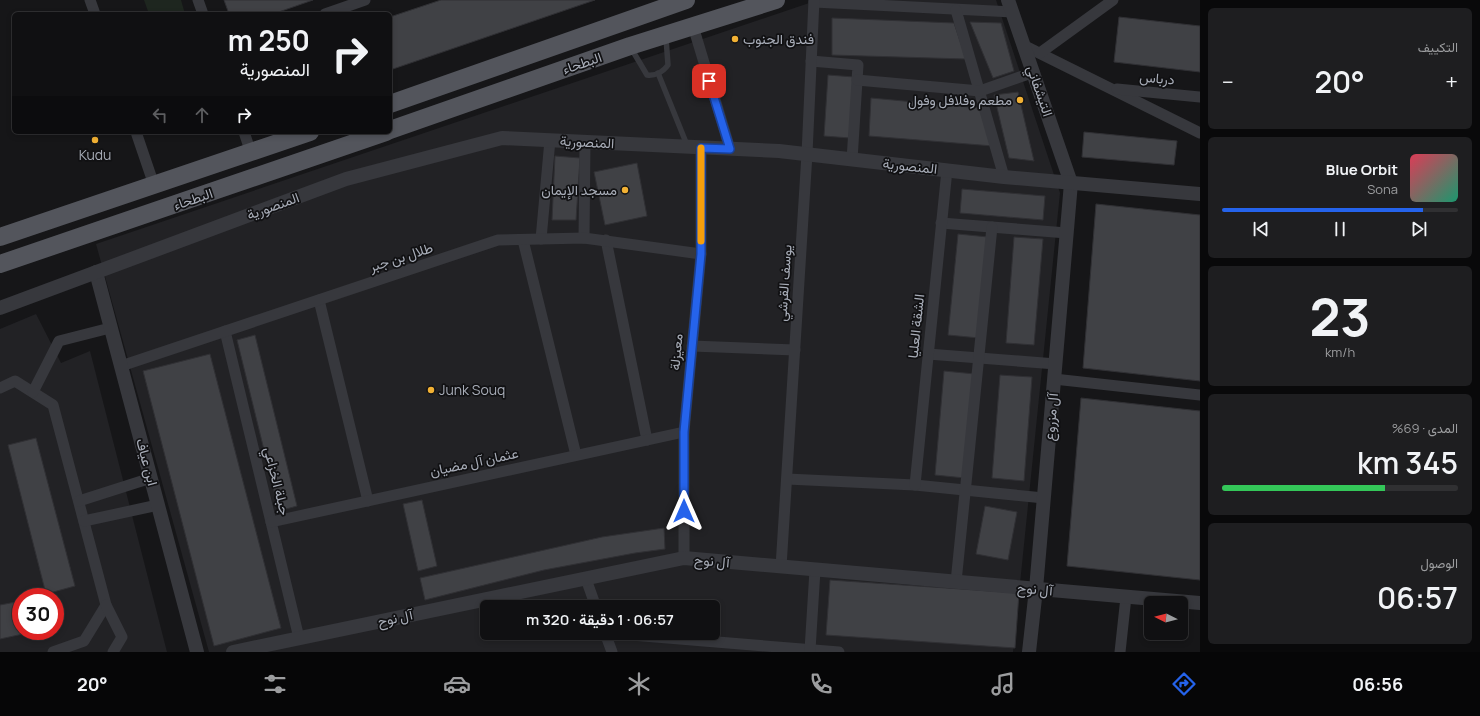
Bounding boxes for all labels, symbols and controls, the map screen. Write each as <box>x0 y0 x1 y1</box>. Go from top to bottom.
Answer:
text: 250 m <box>228 21 310 59</box>
icon: right <box>324 28 376 80</box>
place label: فندق الجنوب <box>743 29 814 48</box>
marker: فندق الجنوب <box>730 34 740 44</box>
text: التكييف <box>1418 38 1458 56</box>
street label: البطحاء <box>560 47 604 78</box>
text: المنصورية <box>240 57 310 81</box>
text: 20° <box>1314 61 1365 102</box>
street label: التيشفاني <box>1020 63 1058 120</box>
pin <box>692 64 726 98</box>
street label: درباس <box>1139 66 1176 89</box>
text: − <box>1222 67 1234 97</box>
text: + <box>1445 67 1458 97</box>
icon: arrive <box>698 70 720 92</box>
place label: مطعم وفلافل وفول <box>908 90 1012 110</box>
marker: مطعم وفلافل وفول <box>1015 95 1025 105</box>
icon: left <box>149 104 171 126</box>
icon: ahead <box>191 104 213 126</box>
icon: right <box>233 104 255 126</box>
street label: المنصورية <box>559 131 615 152</box>
marker: Kudu <box>90 135 100 145</box>
place label: Kudu <box>79 145 111 164</box>
street label: المنصورية <box>882 153 938 178</box>
text: Blue Orbit <box>1326 159 1398 180</box>
place label: مسجد الإيمان <box>541 180 617 200</box>
text: Sona <box>1367 180 1398 198</box>
street label: البطحاء <box>171 183 215 214</box>
marker: مسجد الإيمان <box>620 185 630 195</box>
street label: المنصورية <box>244 187 302 224</box>
icon: previous <box>1250 218 1272 240</box>
icon: pause <box>1329 218 1351 240</box>
icon: next <box>1408 218 1430 240</box>
street label: طلال بن جبر <box>366 237 435 277</box>
street label: يوسف القرشي <box>771 244 799 322</box>
text: 23 <box>1309 281 1371 352</box>
street label: الشقة العليا <box>903 293 928 359</box>
street label: معيزلة <box>664 333 687 371</box>
text: km/h <box>1325 343 1355 361</box>
place label: Junk Souq <box>439 380 505 399</box>
marker: Junk Souq <box>426 385 436 395</box>
street label: آل مزروع <box>1039 390 1064 442</box>
text: المدى · 69% <box>1392 419 1458 437</box>
street label: ابن عياف <box>132 436 163 488</box>
text: 345 km <box>1357 442 1458 483</box>
street label: عثمان آل مضيان <box>428 443 520 481</box>
street label: جبلة الخزاعي <box>257 445 295 518</box>
position arrow <box>663 490 705 532</box>
street label: آل نوح <box>693 549 732 574</box>
text: الوصول <box>1420 554 1458 572</box>
street label: آل نوح <box>1016 577 1055 602</box>
text: 06:57 <box>1377 577 1458 618</box>
speed limit sign: 30 <box>12 588 64 640</box>
north arrow <box>1144 596 1188 640</box>
map controls <box>1144 596 1188 640</box>
street label: آل نوح <box>376 604 416 632</box>
text: 06:57 · 1 دقيقة · 320 m <box>526 609 674 630</box>
icon: filters <box>261 670 289 698</box>
icon: car <box>443 670 471 698</box>
icon: climate <box>625 670 653 698</box>
icon: phone <box>807 670 835 698</box>
icon: music <box>989 670 1017 698</box>
icon: directions <box>1170 670 1198 698</box>
text: 20° <box>77 672 108 696</box>
text: 06:56 <box>1352 672 1403 696</box>

